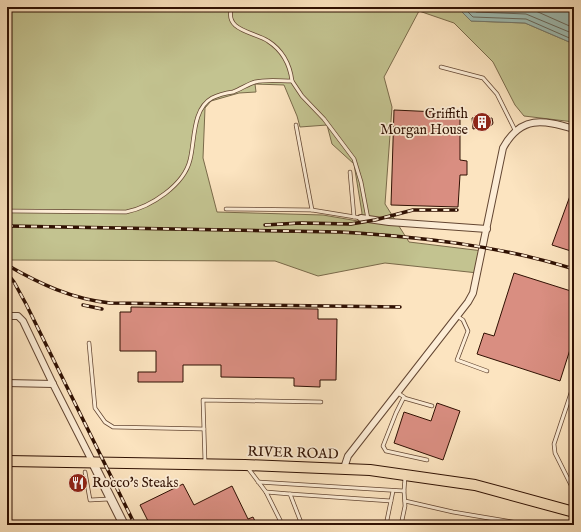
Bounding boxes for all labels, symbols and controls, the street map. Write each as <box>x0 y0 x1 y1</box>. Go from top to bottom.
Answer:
place label: Griffith Morgan House <box>380 105 469 139</box>
building icon: Griffith Morgan House <box>471 111 493 133</box>
street label: RIVER ROAD <box>247 442 339 464</box>
restaurant icon: Rocco's Steaks <box>67 472 89 494</box>
place label: Rocco's Steaks <box>92 474 178 492</box>

